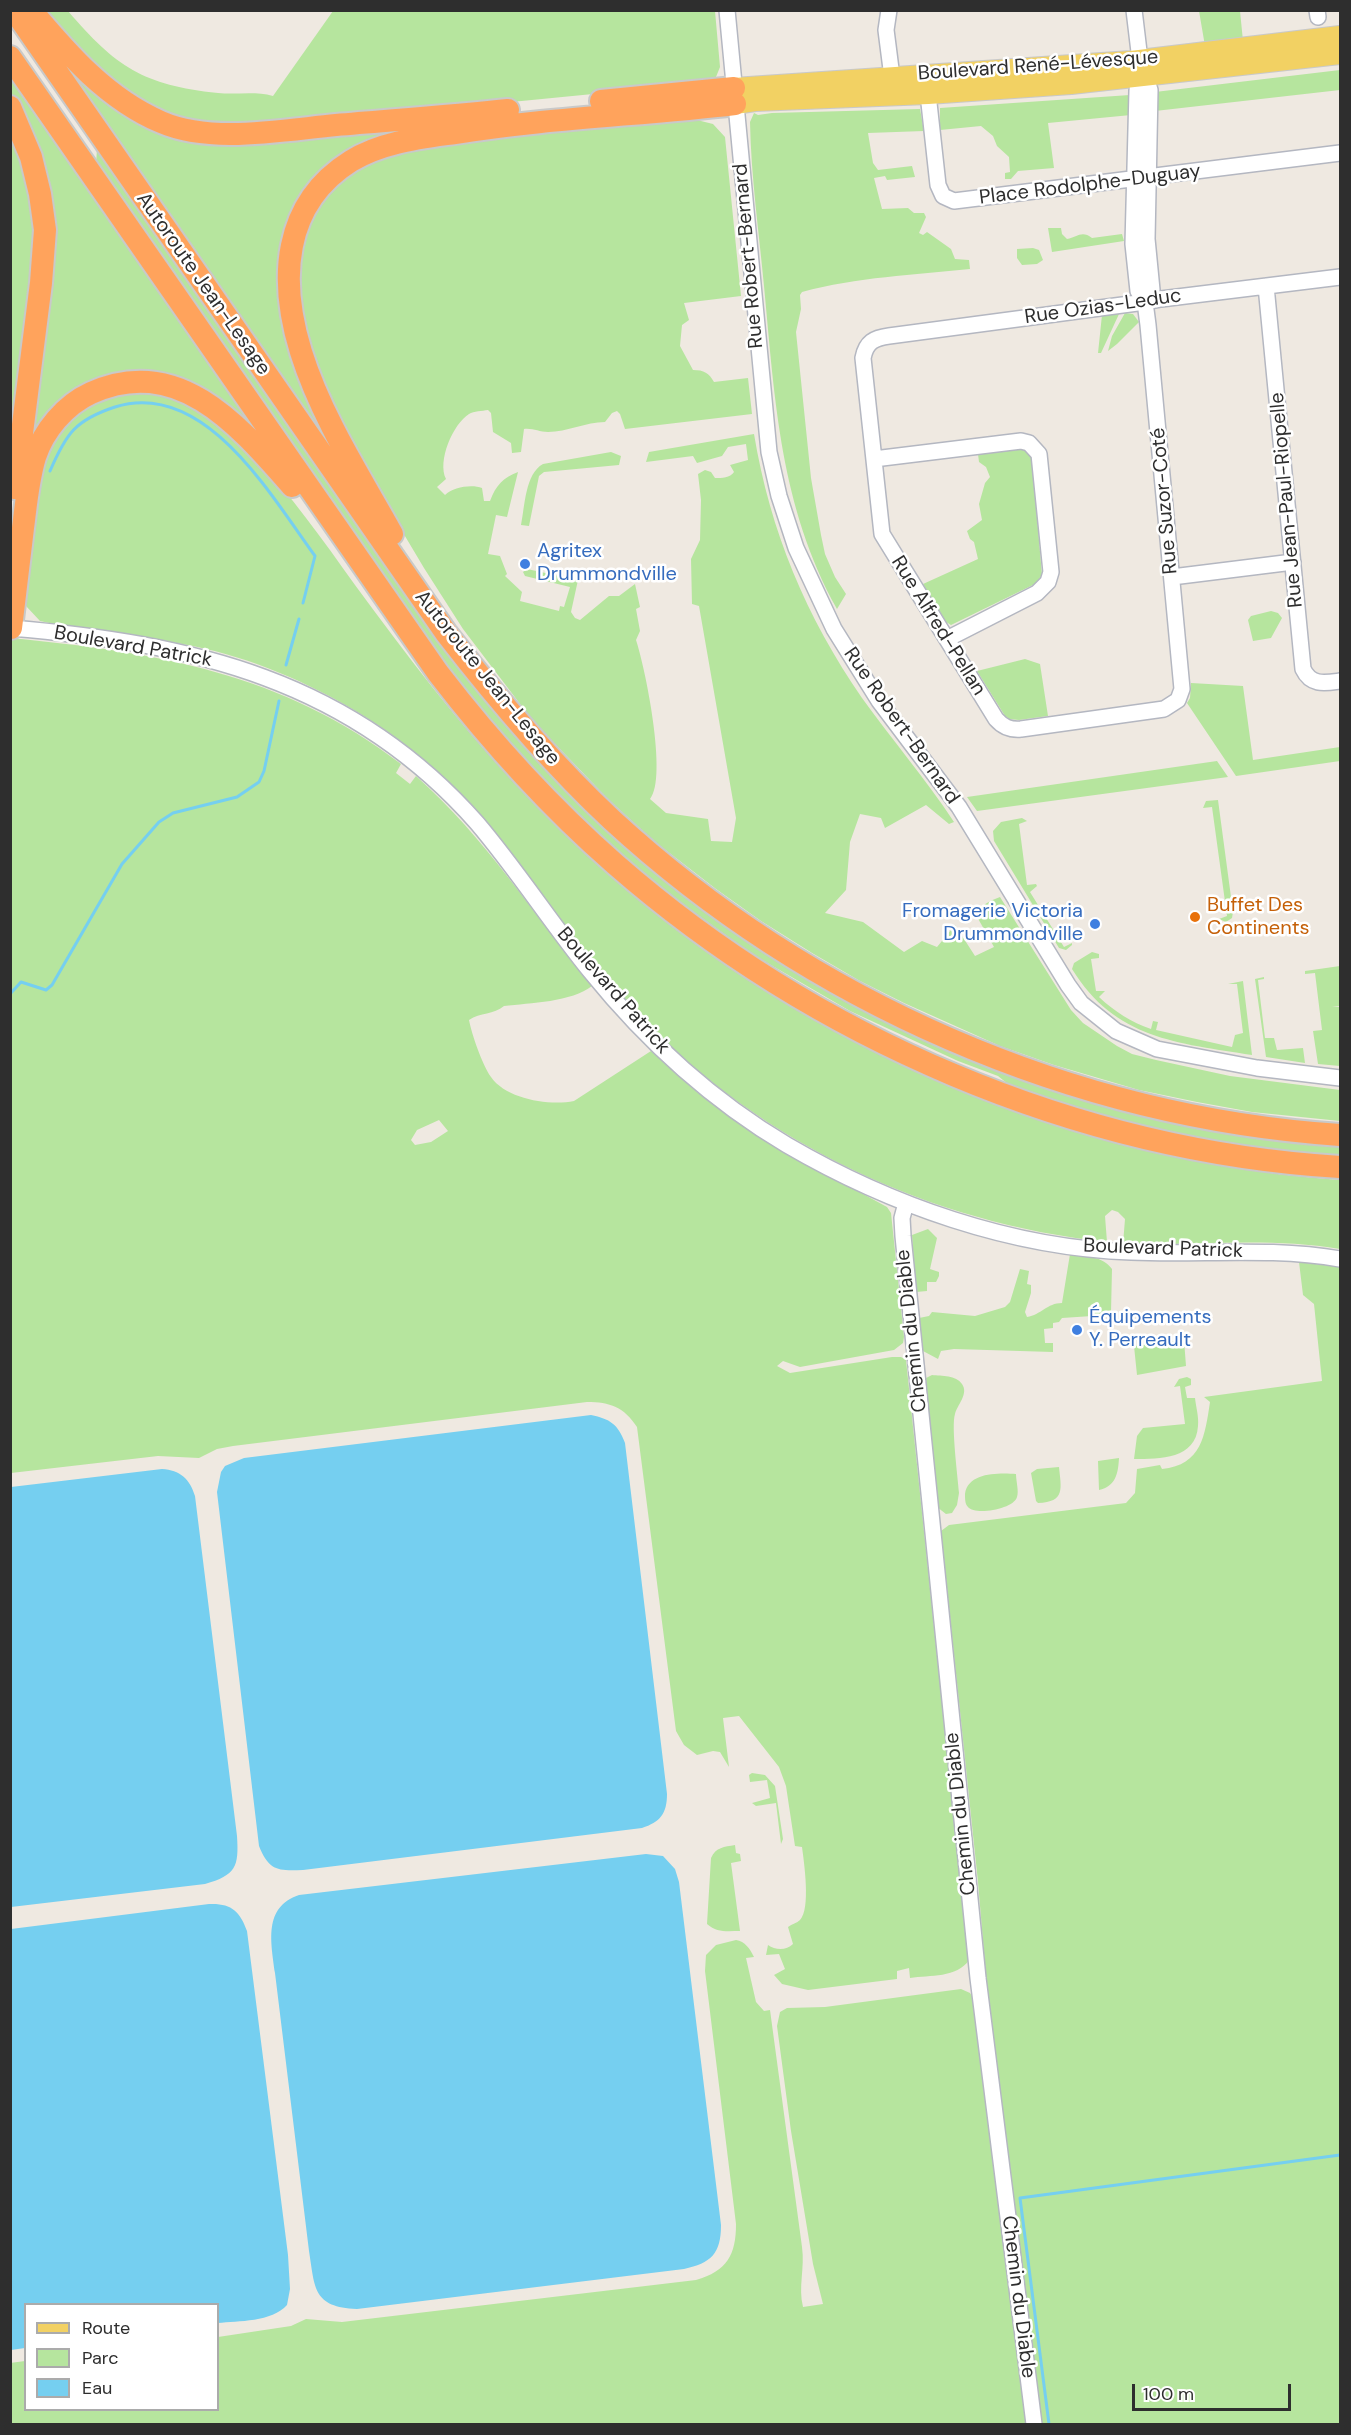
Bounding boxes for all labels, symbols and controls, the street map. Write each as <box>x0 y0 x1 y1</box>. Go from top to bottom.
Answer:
street label: Boulevard René-Lévesque <box>917 46 1159 86</box>
street label: Place Rodolphe-Duguay <box>978 160 1202 210</box>
street label: Rue Robert-Bernard <box>729 162 769 350</box>
street label: Autoroute Jean-Lesage <box>131 188 275 380</box>
street label: Rue Ozias-Leduc <box>1023 284 1183 330</box>
street label: Rue Jean-Paul-Riopelle <box>1266 391 1308 609</box>
street label: Rue Suzor-Coté <box>1147 427 1183 575</box>
place label: Agritex Drummondville <box>537 540 677 587</box>
street label: Rue Alfred-Pellan <box>885 552 991 700</box>
marker: Agritex Drummondville <box>518 557 532 571</box>
street label: Autoroute Jean-Lesage <box>409 586 565 770</box>
street label: Boulevard Patrick <box>52 621 214 673</box>
street label: Rue Robert-Bernard <box>838 643 964 809</box>
place label: Buffet Des Continents <box>1207 894 1310 941</box>
place label: Fromagerie Victoria Drummondville <box>902 900 1083 947</box>
marker: Buffet Des Continents <box>1188 910 1202 924</box>
marker: Fromagerie Victoria Drummondville <box>1088 917 1102 931</box>
street label: Boulevard Patrick <box>551 923 675 1059</box>
street label: Boulevard Patrick <box>1083 1234 1243 1264</box>
street label: Chemin du Diable <box>892 1248 932 1414</box>
place label: Équipements Y. Perreault <box>1089 1306 1212 1353</box>
marker: Équipements Y. Perreault <box>1070 1323 1084 1337</box>
street label: Chemin du Diable <box>941 1731 981 1897</box>
street label: Chemin du Diable <box>996 2214 1040 2380</box>
legend <box>24 2303 219 2411</box>
text: Route <box>82 2316 130 2340</box>
text: Parc <box>82 2346 118 2370</box>
scale bar <box>1135 2372 1294 2410</box>
text: Eau <box>82 2376 112 2400</box>
text: 100 m <box>1143 2382 1194 2406</box>

